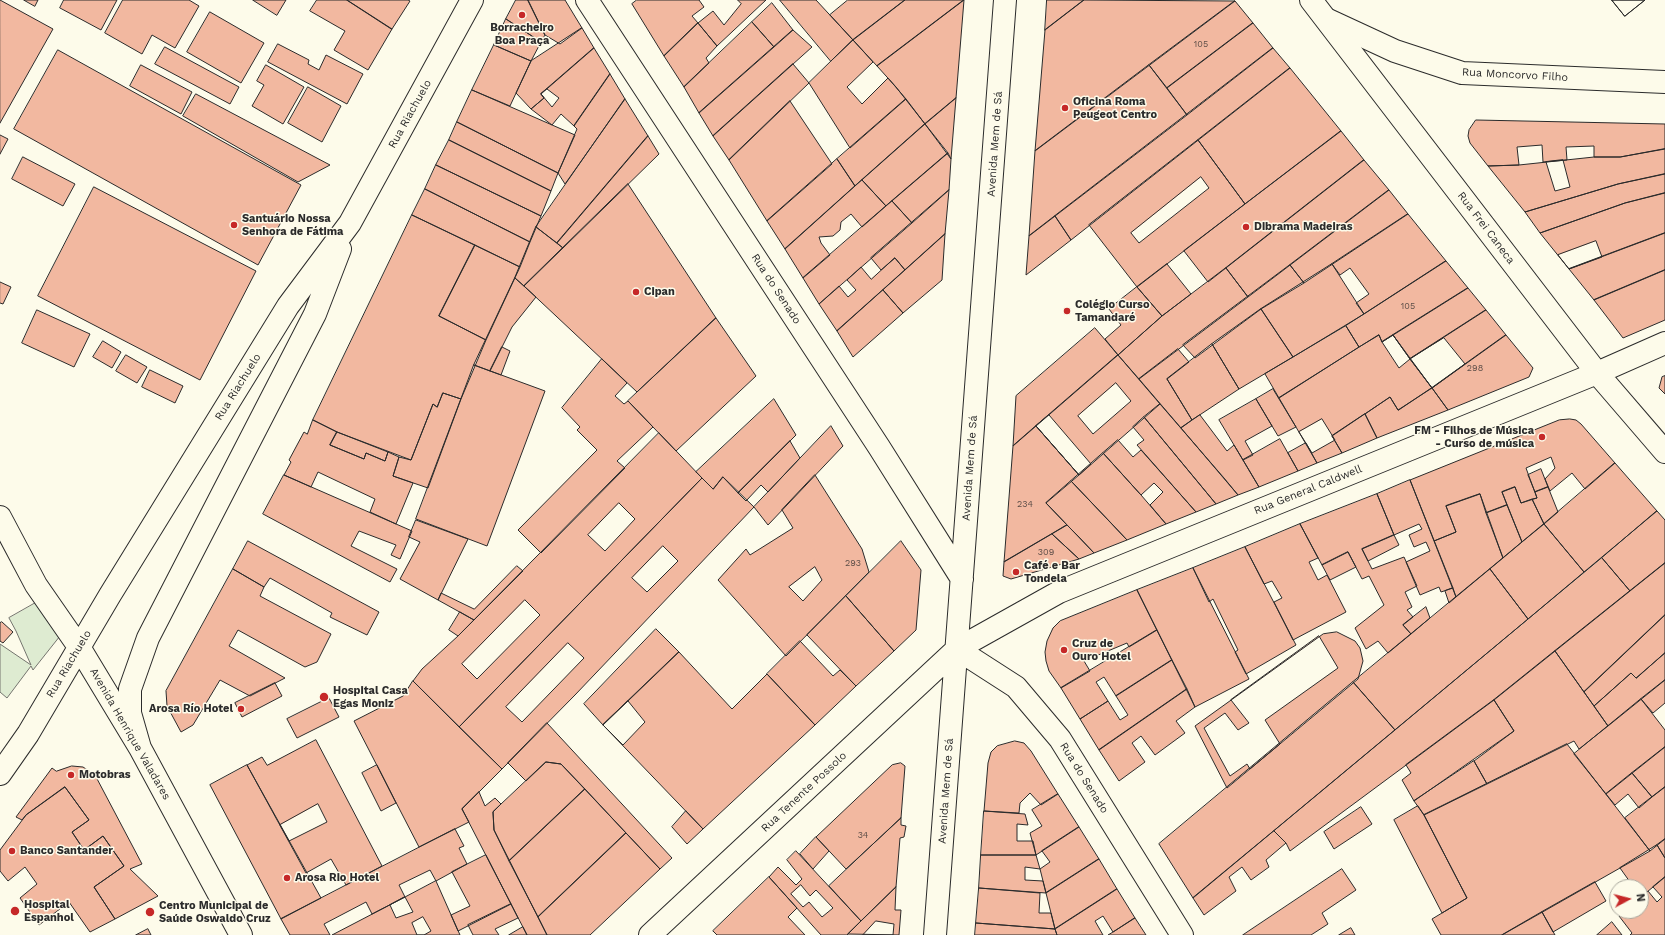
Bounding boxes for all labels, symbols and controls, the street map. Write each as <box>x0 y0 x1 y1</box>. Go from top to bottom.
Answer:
marker: Borracheiro Boa Praça <box>517 10 527 20</box>
place label: Borracheiro Boa Praça <box>490 21 554 47</box>
house number: 105 <box>1194 39 1208 49</box>
street label: Rua Moncorvo Filho <box>1462 66 1568 84</box>
street label: Rua Riachuelo <box>386 77 434 151</box>
street label: Avenida Mem de Sá <box>985 91 1005 197</box>
place label: Oficina Roma Peugeot Centro <box>1073 95 1157 121</box>
marker: Oficina Roma Peugeot Centro <box>1060 103 1070 113</box>
street label: Rua Frei Caneca <box>1455 189 1517 267</box>
place label: Santuário Nossa Senhora de Fátima <box>242 212 343 238</box>
marker: Santuário Nossa Senhora de Fátima <box>229 220 239 230</box>
place label: Dibrama Madeiras <box>1254 220 1353 234</box>
marker: Dibrama Madeiras <box>1241 222 1251 232</box>
street label: Rua do Senado <box>748 251 804 327</box>
place label: Cipan <box>644 285 675 299</box>
marker: Cipan <box>631 287 641 297</box>
place label: Colégio Curso Tamandaré <box>1075 298 1149 324</box>
house number: 105 <box>1401 301 1415 311</box>
marker: Colégio Curso Tamandaré <box>1062 306 1072 316</box>
street label: Rua Riachuelo <box>212 351 264 423</box>
house number: 298 <box>1467 363 1483 373</box>
street label: Avenida Mem de Sá <box>960 415 980 521</box>
place label: FM - Filhos de Música - Curso de música <box>1414 424 1534 450</box>
marker: FM - Filhos de Música - Curso de música <box>1537 432 1547 442</box>
street label: Rua General Caldwell <box>1252 462 1364 518</box>
house number: 234 <box>1017 499 1033 509</box>
house number: 309 <box>1038 547 1054 557</box>
house number: 293 <box>845 558 861 568</box>
place label: Café e Bar Tondela <box>1024 559 1080 585</box>
marker: Café e Bar Tondela <box>1011 567 1021 577</box>
street label: Rua Riachuelo <box>44 628 94 700</box>
place label: Cruz de Ouro Hotel <box>1072 637 1131 663</box>
marker: Cruz de Ouro Hotel <box>1059 645 1069 655</box>
street label: Avenida Henrique Valadares <box>87 666 173 802</box>
place label: Hospital Casa Egas Moniz <box>333 684 408 710</box>
marker: Hospital Casa Egas Moniz <box>318 691 330 703</box>
place label: Arosa Río Hotel <box>149 702 233 716</box>
marker: Arosa Río Hotel <box>236 704 246 714</box>
street label: Avenida Mem de Sá <box>936 738 956 844</box>
street label: Rua do Senado <box>1057 740 1111 816</box>
street label: Rua Tenente Possolo <box>759 749 849 835</box>
place label: Motobras <box>79 768 131 782</box>
marker: Motobras <box>66 770 76 780</box>
house number: 34 <box>858 830 868 840</box>
place label: Banco Santander <box>20 844 113 858</box>
marker: Banco Santander <box>7 846 17 856</box>
place label: Arosa Rio Hotel <box>295 871 379 885</box>
marker: Arosa Rio Hotel <box>282 873 292 883</box>
north arrow <box>1609 879 1649 919</box>
text: N <box>1633 893 1647 902</box>
place label: Hospital Espanhol <box>24 898 74 924</box>
place label: Centro Municipal de Saúde Oswaldo Cruz <box>159 899 271 925</box>
marker: Hospital Espanhol <box>9 905 21 917</box>
marker: Centro Municipal de Saúde Oswaldo Cruz <box>144 906 156 918</box>

